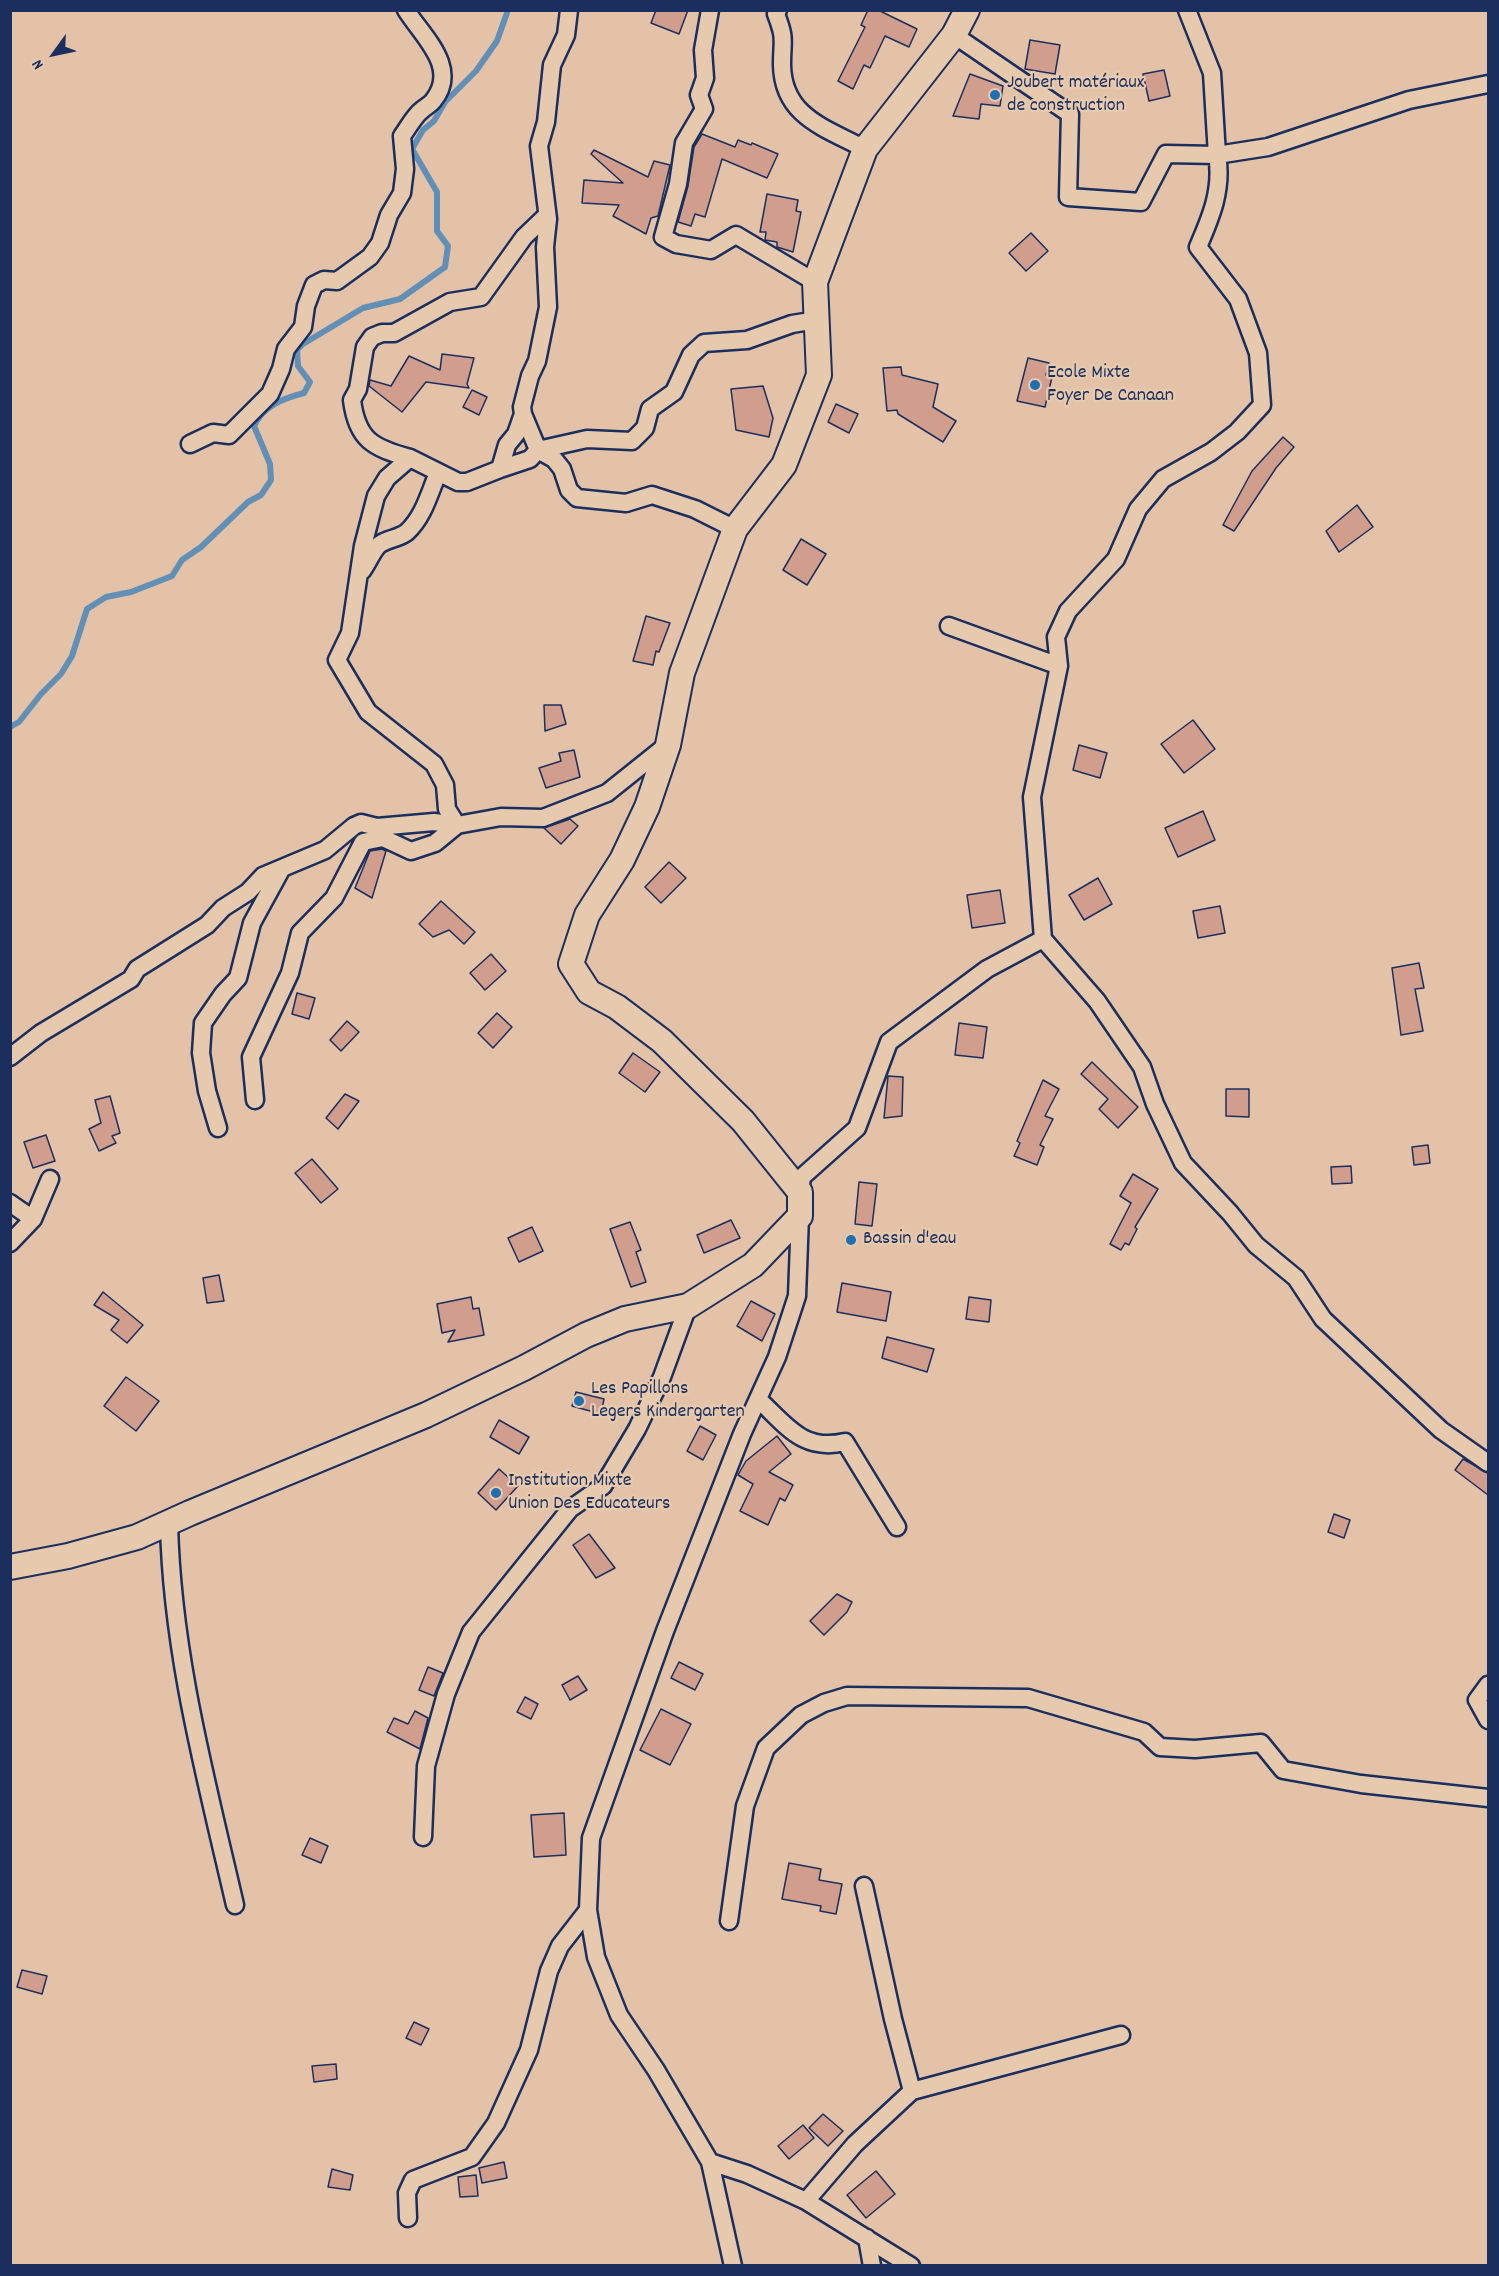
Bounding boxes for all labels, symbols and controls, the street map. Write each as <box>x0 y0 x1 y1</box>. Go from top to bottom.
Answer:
north arrow <box>24 24 84 84</box>
text: N <box>27 54 50 74</box>
place label: Joubert matériaux de construction <box>1007 72 1144 119</box>
marker: Joubert matériaux de construction <box>988 88 1002 102</box>
place label: Ecole Mixte Foyer De Canaan <box>1047 362 1174 409</box>
marker: Ecole Mixte Foyer De Canaan <box>1028 378 1042 392</box>
place label: Bassin d'eau <box>863 1228 956 1252</box>
marker: Bassin d'eau <box>844 1233 858 1247</box>
place label: Les Papillons Legers Kindergarten <box>591 1378 745 1425</box>
marker: Les Papillons Legers Kindergarten <box>572 1394 586 1408</box>
place label: Institution Mixte Union Des Educateurs <box>508 1470 671 1517</box>
marker: Institution Mixte Union Des Educateurs <box>489 1486 503 1500</box>

